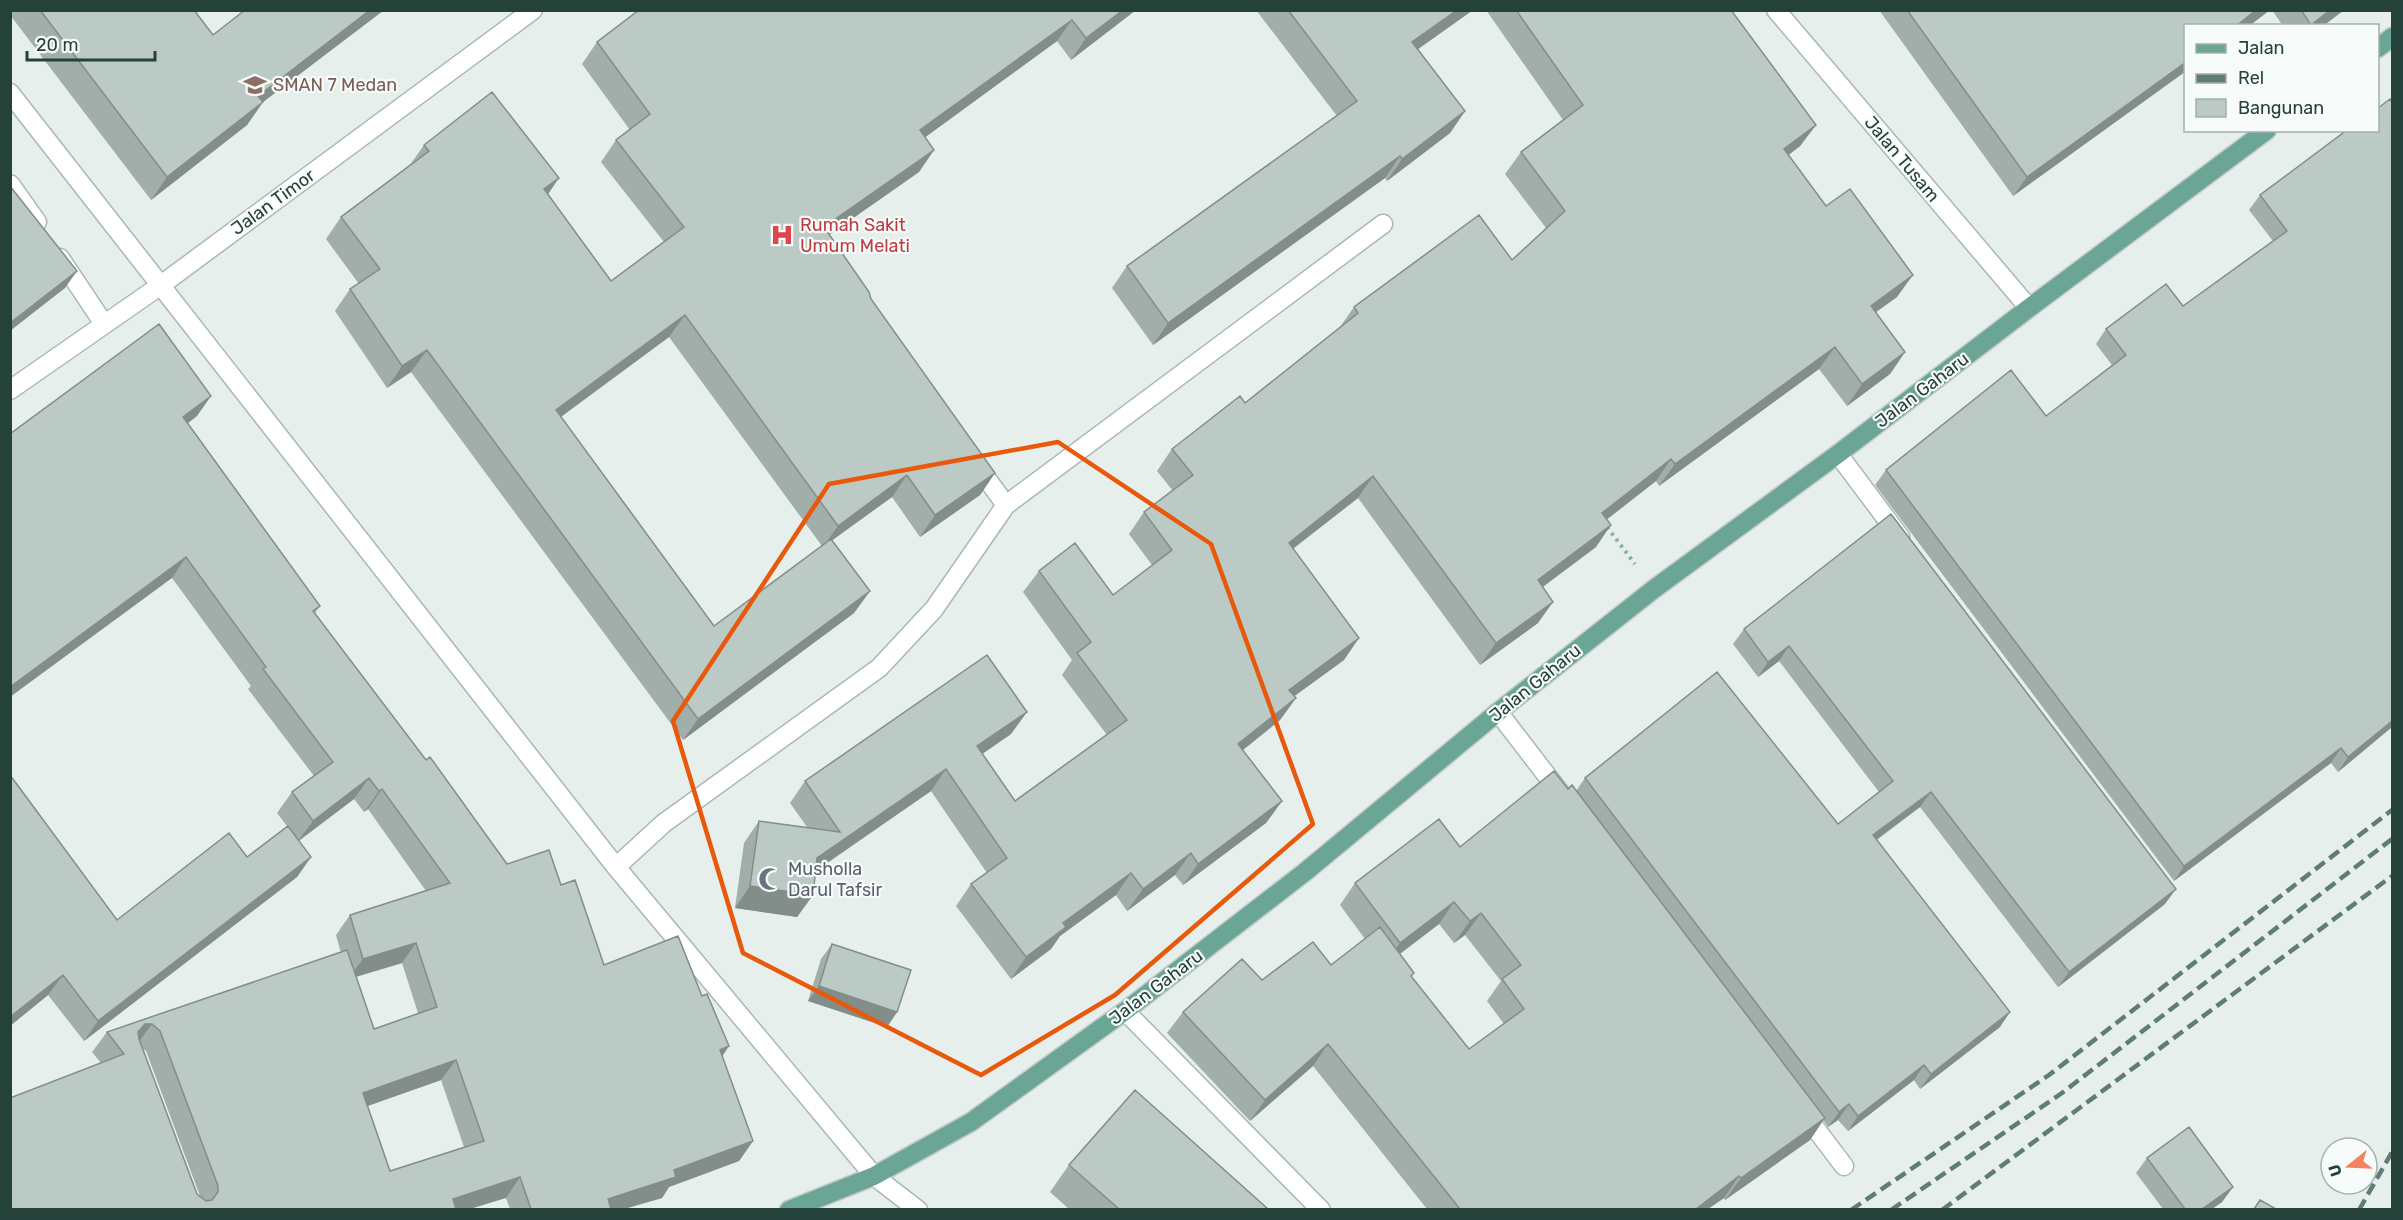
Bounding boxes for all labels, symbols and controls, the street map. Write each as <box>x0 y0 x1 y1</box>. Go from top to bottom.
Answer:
scale bar <box>27 24 154 62</box>
legend <box>2184 24 2379 132</box>
text: 20 m <box>36 34 78 56</box>
text: Jalan <box>2238 37 2285 59</box>
text: Rel <box>2238 67 2264 89</box>
school or university icon: SMAN 7 Medan <box>242 72 268 98</box>
place label: SMAN 7 Medan <box>273 74 397 96</box>
text: Bangunan <box>2238 97 2324 119</box>
street label: Jalan Tusam <box>1860 112 1944 206</box>
street label: Jalan Timor <box>227 164 319 240</box>
place label: Rumah Sakit Umum Melati <box>800 214 910 257</box>
hospital icon: Rumah Sakit Umum Melati <box>769 222 795 248</box>
street label: Jalan Gaharu <box>1871 348 1973 432</box>
street label: Jalan Gaharu <box>1485 639 1585 727</box>
place label: Musholla Darul Tafsir <box>788 858 882 901</box>
mosque icon: Musholla Darul Tafsir <box>757 866 783 892</box>
street label: Jalan Gaharu <box>1105 945 1207 1029</box>
north arrow <box>2319 1136 2379 1196</box>
text: U <box>2324 1162 2346 1179</box>

